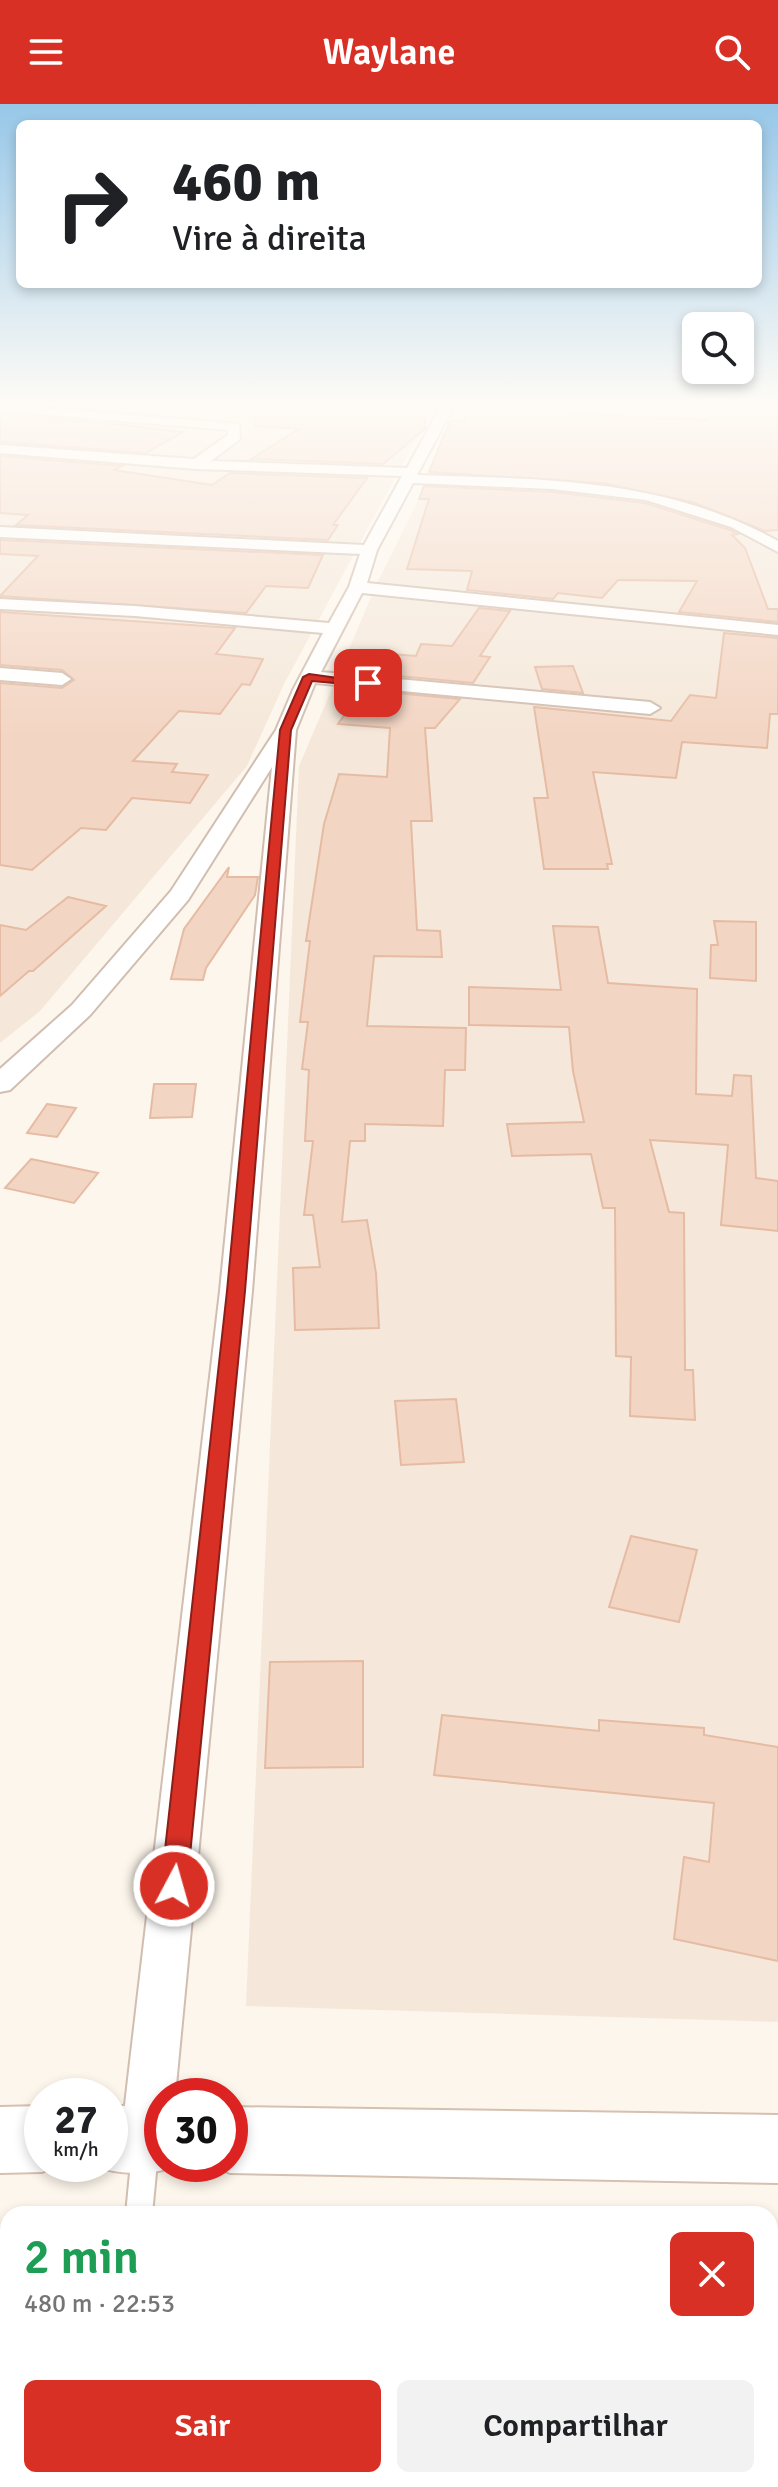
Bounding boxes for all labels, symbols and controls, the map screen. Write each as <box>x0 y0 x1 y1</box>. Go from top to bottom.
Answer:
icon: menu <box>24 30 68 74</box>
text: Waylane <box>323 30 455 75</box>
icon: search <box>710 30 754 74</box>
text: 460 m <box>172 147 320 216</box>
icon: right <box>40 152 144 256</box>
text: Vire à direita <box>172 216 367 261</box>
map controls <box>682 312 754 384</box>
button: search <box>682 312 754 384</box>
pin <box>334 649 402 717</box>
icon: arrive <box>346 661 390 705</box>
position arrow <box>132 1844 216 1928</box>
speed limit sign: 30 <box>144 2078 248 2182</box>
text: 27 <box>54 2095 98 2145</box>
text: km/h <box>53 2137 99 2162</box>
text: 2 min <box>24 2228 139 2287</box>
button: close <box>670 2232 754 2316</box>
text: 480 m · 22:53 <box>24 2288 175 2320</box>
button: Sair <box>24 2380 381 2472</box>
button: Compartilhar <box>397 2380 754 2472</box>

